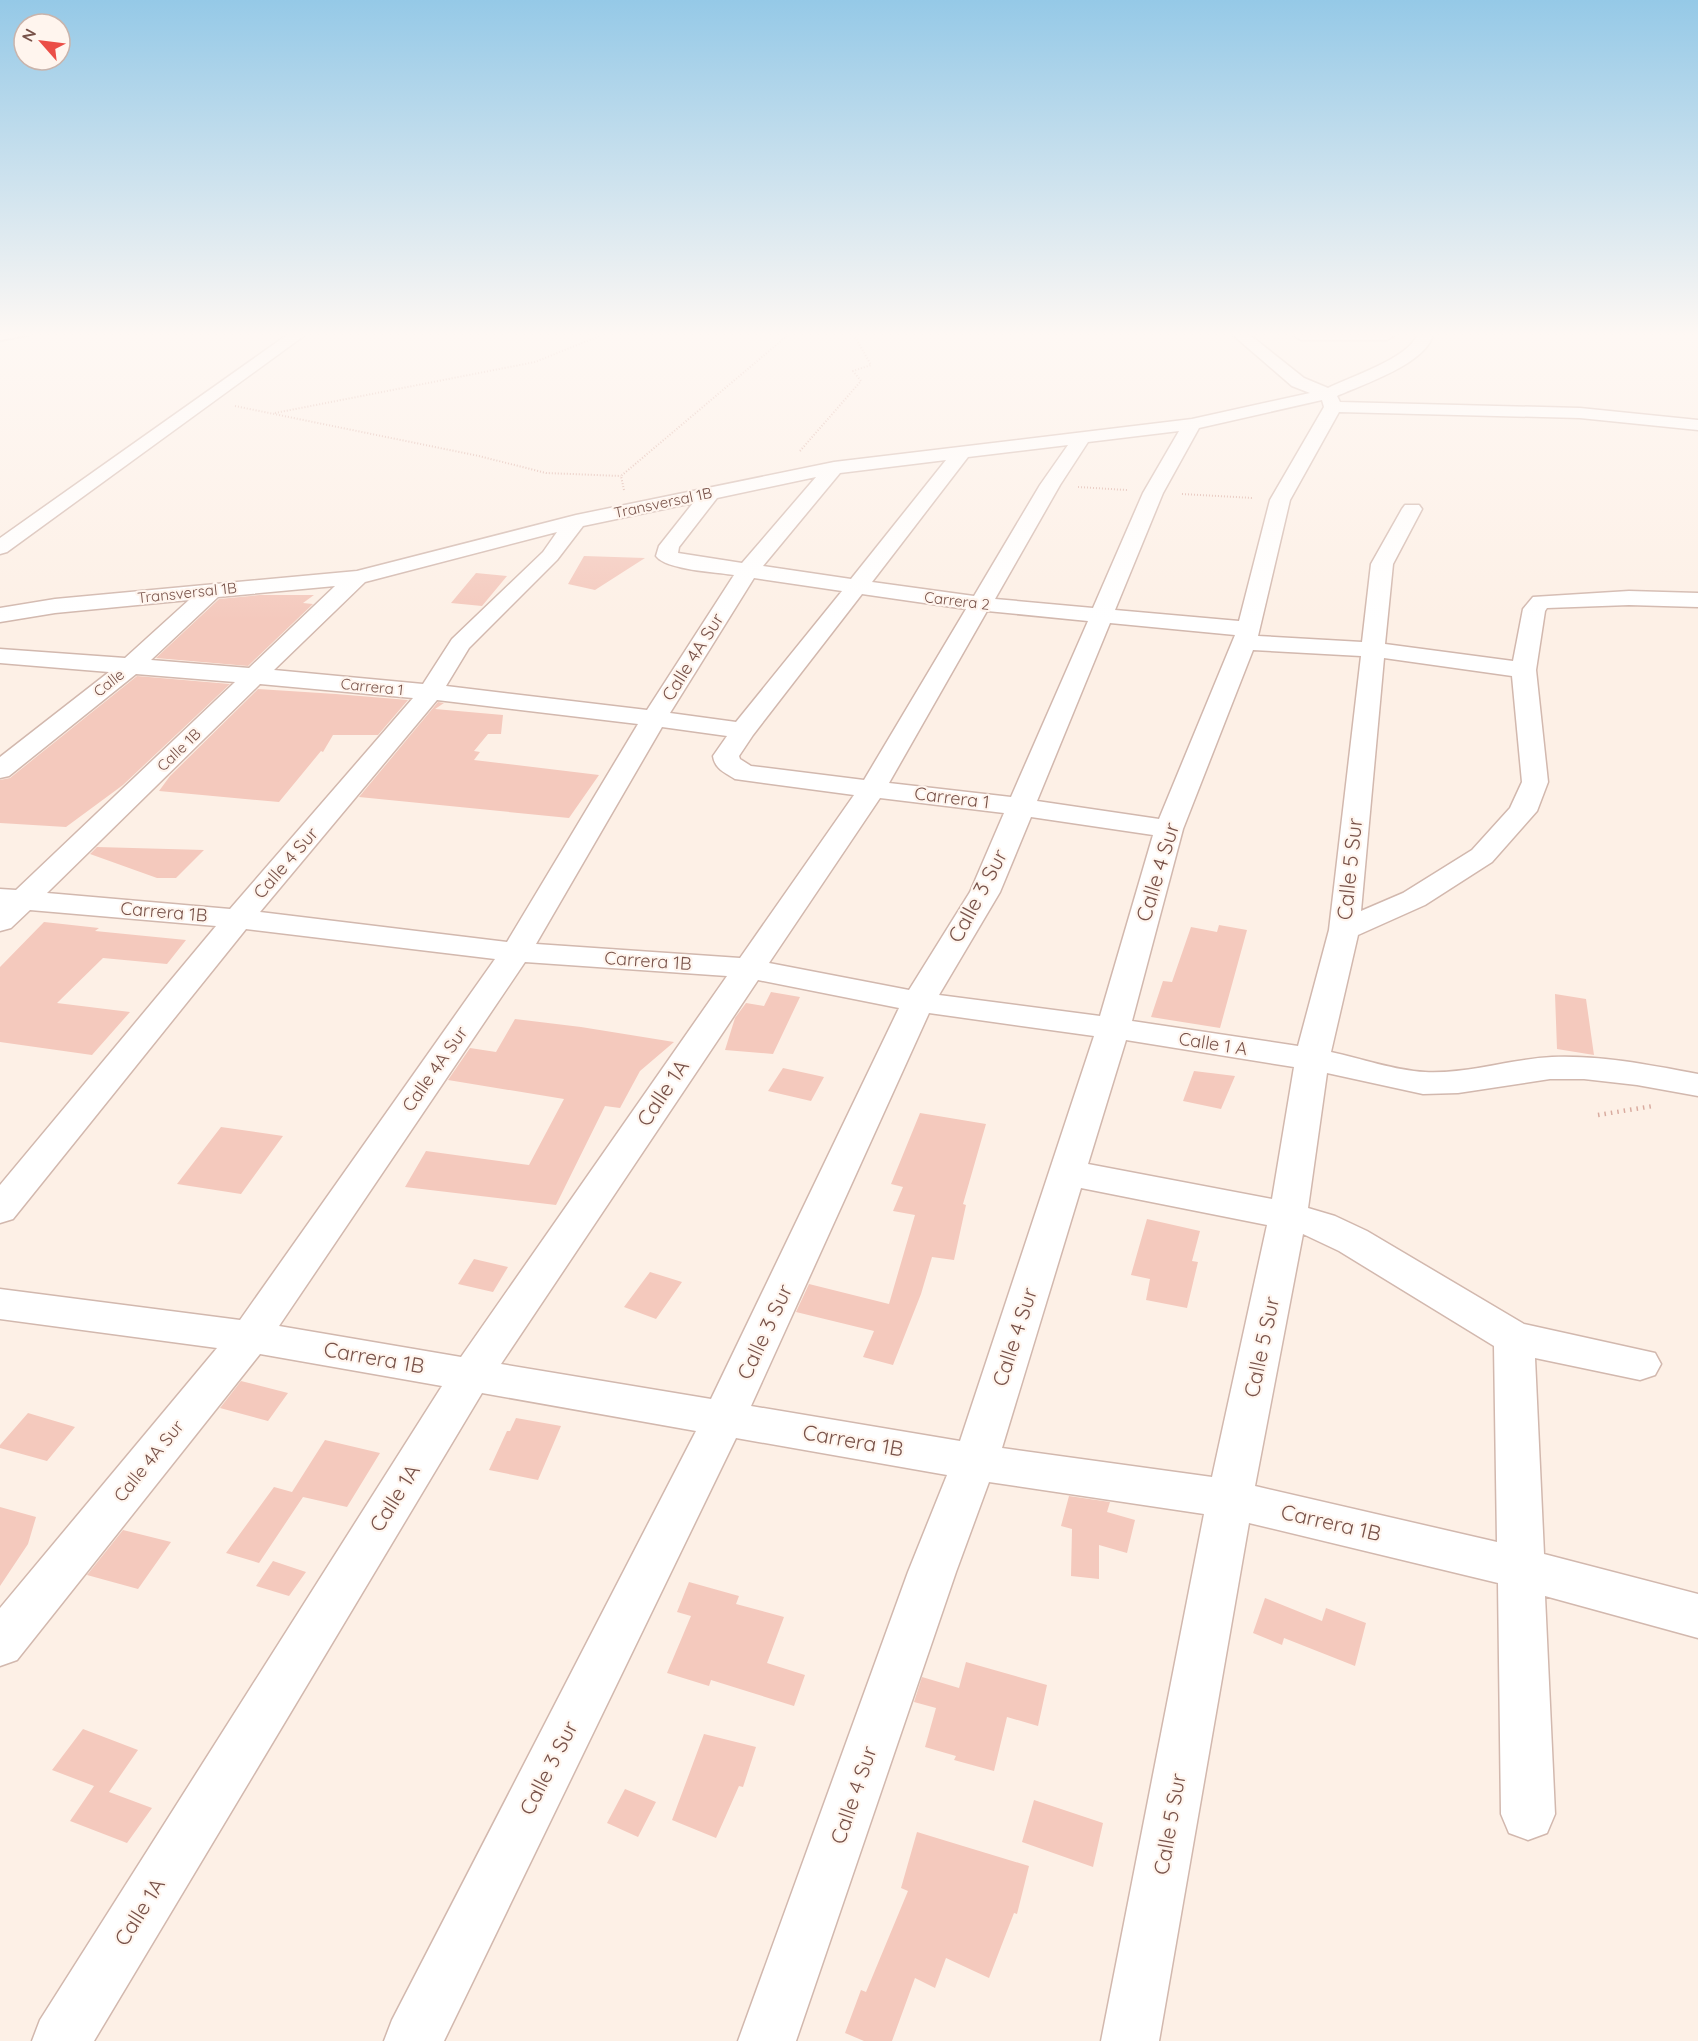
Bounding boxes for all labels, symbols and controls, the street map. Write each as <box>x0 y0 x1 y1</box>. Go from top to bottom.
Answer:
north arrow <box>12 12 72 72</box>
text: N <box>17 25 40 45</box>
street label: Transversal 1B <box>612 483 714 522</box>
street label: Transversal 1B <box>136 578 238 607</box>
street label: Carrera 2 <box>923 587 991 614</box>
street label: Calle 4A Sur <box>657 609 729 705</box>
street label: Calle <box>89 665 128 701</box>
street label: Carrera 1 <box>340 674 404 699</box>
street label: Calle 1B <box>153 724 205 775</box>
street label: Carrera 1 <box>913 781 991 814</box>
street label: Calle 5 Sur <box>1331 817 1367 921</box>
street label: Calle 4 Sur <box>1130 819 1184 924</box>
street label: Calle 4 Sur <box>248 822 323 903</box>
street label: Calle 3 Sur <box>942 844 1013 947</box>
street label: Carrera 1B <box>120 896 208 927</box>
street label: Carrera 1B <box>604 946 692 975</box>
street label: Calle 4A Sur <box>397 1021 472 1116</box>
street label: Calle 1 A <box>1177 1027 1249 1060</box>
street label: Calle 1A <box>630 1054 694 1131</box>
street label: Calle 3 Sur <box>731 1280 797 1383</box>
street label: Calle 4 Sur <box>986 1284 1042 1389</box>
street label: Calle 5 Sur <box>1238 1294 1284 1400</box>
street label: Carrera 1B <box>322 1335 427 1379</box>
street label: Calle 4A Sur <box>108 1415 189 1506</box>
street label: Carrera 1B <box>801 1418 906 1462</box>
street label: Calle 1A <box>363 1459 425 1536</box>
street label: Carrera 1B <box>1279 1498 1384 1546</box>
street label: Calle 3 Sur <box>513 1716 583 1819</box>
street label: Calle 4 Sur <box>824 1742 882 1847</box>
street label: Calle 5 Sur <box>1147 1771 1191 1877</box>
street label: Calle 1A <box>108 1873 170 1950</box>

